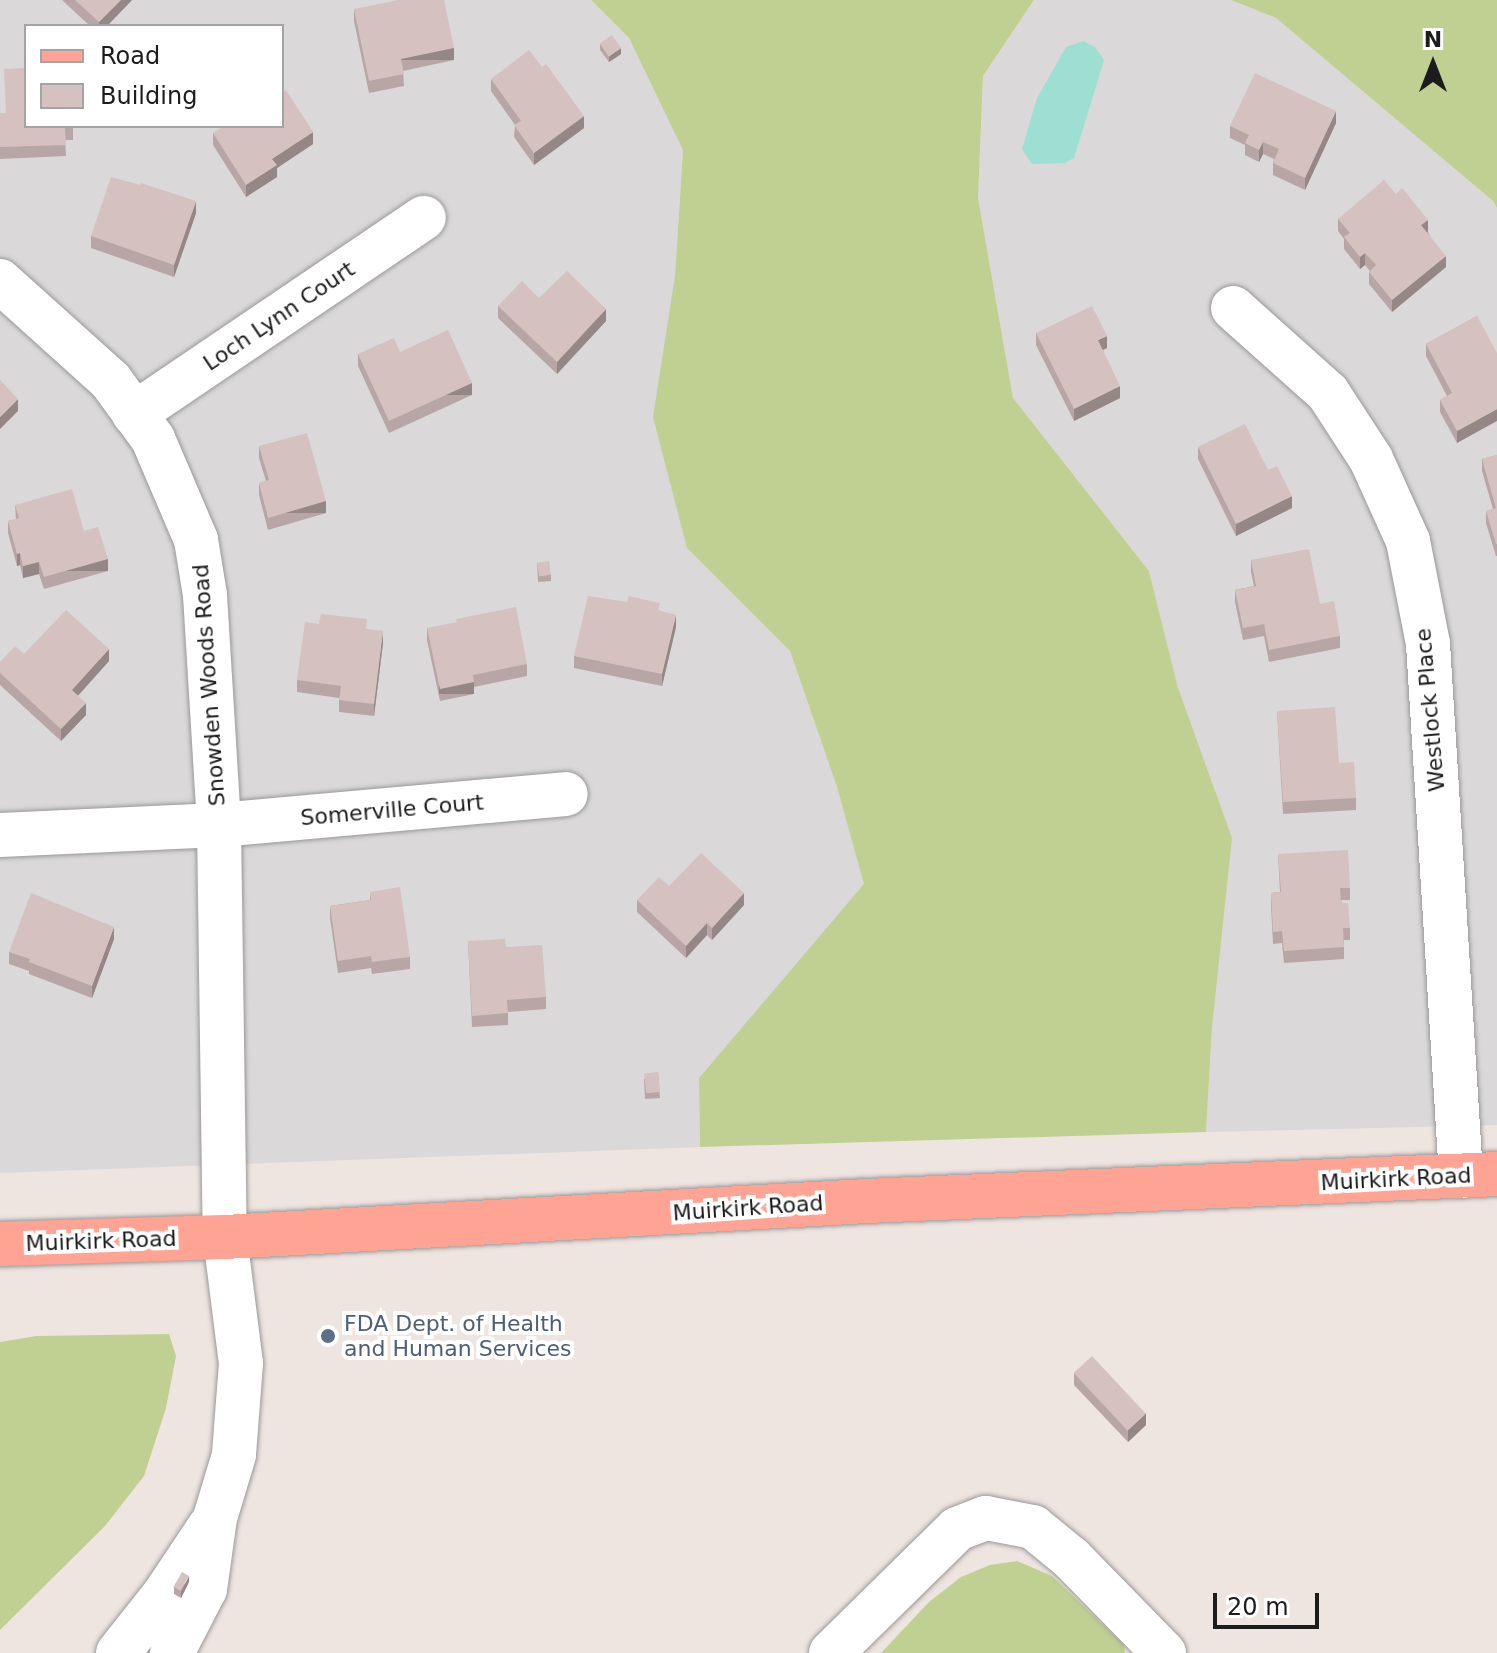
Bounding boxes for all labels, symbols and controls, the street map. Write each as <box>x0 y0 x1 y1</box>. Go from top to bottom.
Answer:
legend <box>24 24 284 128</box>
north arrow <box>1393 24 1473 104</box>
text: N <box>1424 27 1442 52</box>
text: Road <box>100 42 160 70</box>
text: Building <box>100 82 197 110</box>
street label: Loch Lynn Court <box>198 256 360 376</box>
street label: Snowden Woods Road <box>187 563 231 807</box>
street label: Westlock Place <box>1410 627 1450 793</box>
street label: Somerville Court <box>299 789 485 831</box>
street label: Muirkirk Road <box>1320 1162 1472 1196</box>
street label: Muirkirk Road <box>672 1190 824 1226</box>
street label: Muirkirk Road <box>25 1225 177 1257</box>
place label: FDA Dept. of Health and Human Services <box>344 1310 571 1362</box>
marker: FDA Dept. of Health and Human Services <box>319 1327 337 1345</box>
scale bar <box>1217 1577 1323 1627</box>
text: 20 m <box>1227 1593 1289 1621</box>

